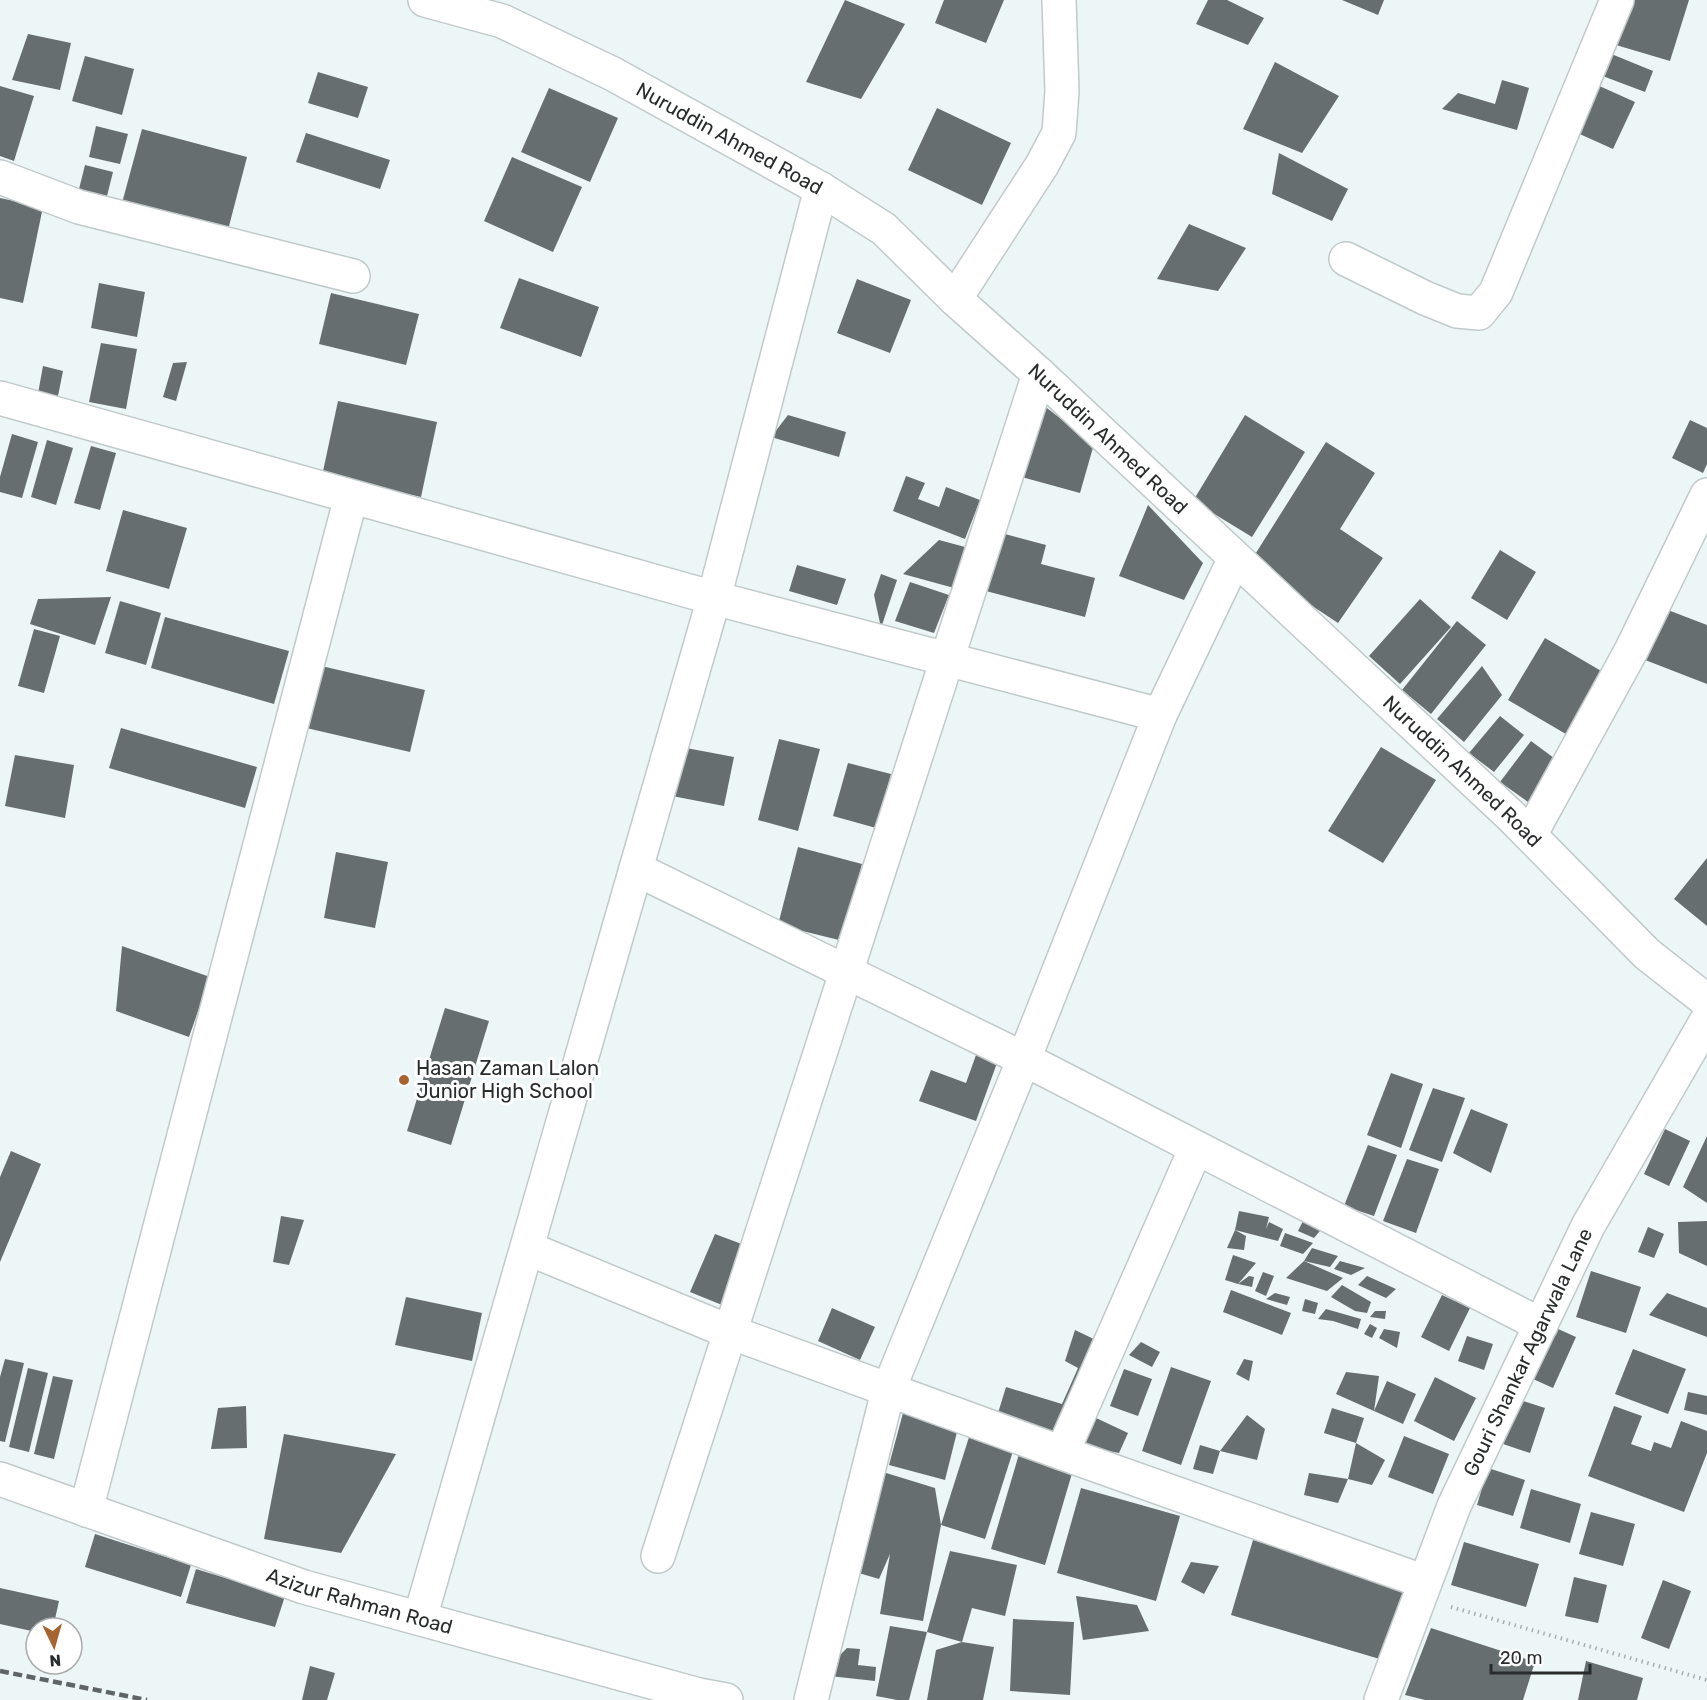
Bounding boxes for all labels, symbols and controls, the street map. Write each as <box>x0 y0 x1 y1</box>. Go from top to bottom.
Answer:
street label: Nuruddin Ahmed Road <box>632 77 827 200</box>
street label: Nuruddin Ahmed Road <box>1023 358 1193 519</box>
street label: Nuruddin Ahmed Road <box>1378 690 1547 852</box>
place label: Hasan Zaman Lalon Junior High School <box>416 1056 599 1103</box>
marker: Hasan Zaman Lalon Junior High School <box>397 1073 411 1087</box>
street label: Gouri Shankar Agarwala Lane <box>1458 1224 1597 1480</box>
street label: Azizur Rahman Road <box>263 1563 455 1639</box>
north arrow <box>24 1616 84 1676</box>
scale bar <box>1491 1637 1590 1675</box>
text: 20 m <box>1500 1647 1542 1669</box>
text: N <box>49 1650 62 1670</box>

